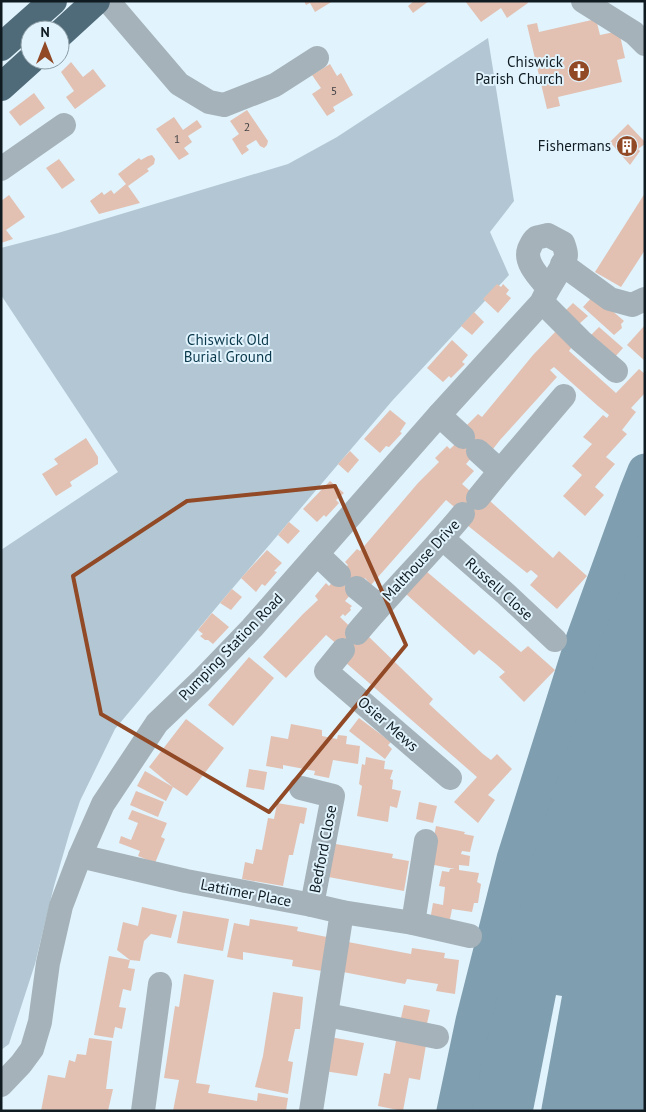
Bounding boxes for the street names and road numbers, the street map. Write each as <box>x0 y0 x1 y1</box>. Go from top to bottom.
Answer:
street label: Malthouse Drive <box>378 515 463 604</box>
street label: Russell Close <box>461 553 537 624</box>
street label: Pumping Station Road <box>174 589 287 704</box>
street label: Osier Mews <box>354 692 422 755</box>
street label: Bedford Close <box>305 803 340 895</box>
street label: Lattimer Place <box>199 874 293 911</box>

